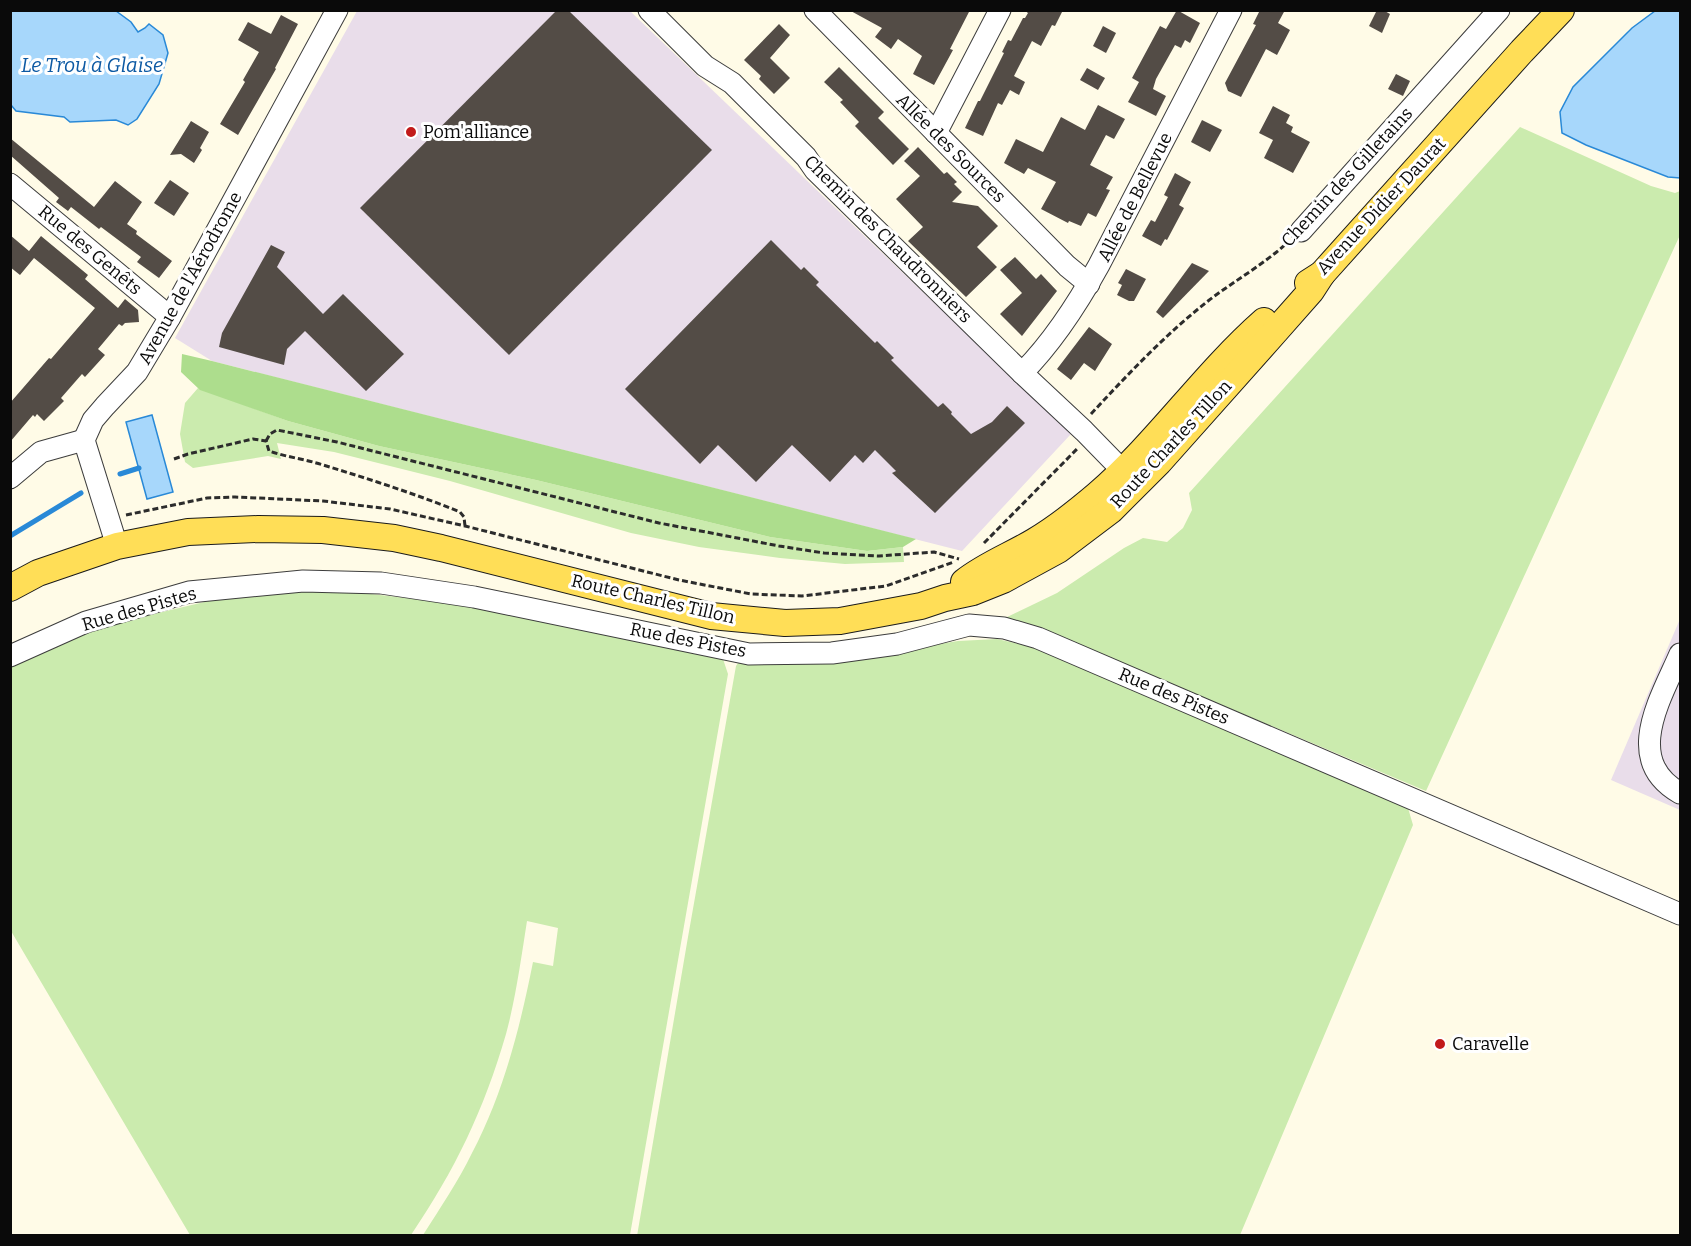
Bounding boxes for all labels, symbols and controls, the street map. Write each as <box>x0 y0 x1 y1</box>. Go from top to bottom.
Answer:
water label: Le Trou à Glaise <box>21 53 163 77</box>
street label: Allée des Sources <box>892 89 1010 207</box>
street label: Chemin des Gilletains <box>1277 103 1417 251</box>
place label: Pom'alliance <box>423 121 529 143</box>
marker: Pom'alliance <box>404 125 418 139</box>
street label: Allée de Bellevue <box>1093 129 1177 265</box>
street label: Avenue Didier Daurat <box>1312 132 1451 279</box>
street label: Chemin des Chaudronniers <box>799 150 977 328</box>
street label: Avenue de l'Aérodrome <box>133 188 247 368</box>
street label: Rue des Genêts <box>34 200 146 300</box>
street label: Route Charles Tillon <box>1106 375 1236 513</box>
street label: Route Charles Tillon <box>569 569 738 629</box>
street label: Rue des Pistes <box>79 582 199 636</box>
street label: Rue des Pistes <box>628 618 748 662</box>
street label: Rue des Pistes <box>1115 663 1233 729</box>
place label: Caravelle <box>1452 1033 1529 1055</box>
marker: Caravelle <box>1433 1037 1447 1051</box>

